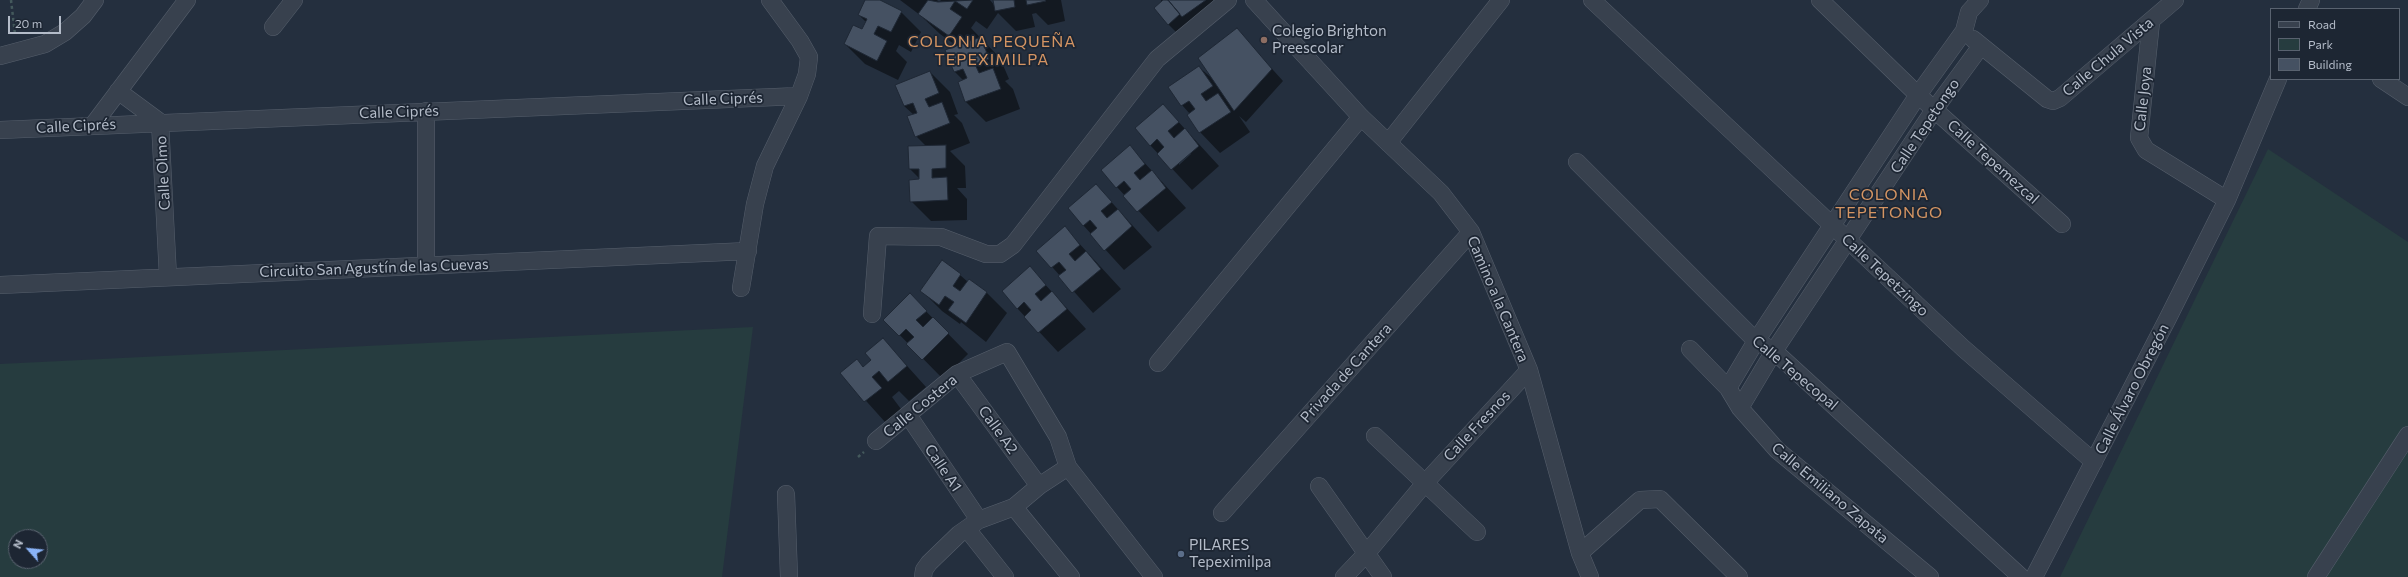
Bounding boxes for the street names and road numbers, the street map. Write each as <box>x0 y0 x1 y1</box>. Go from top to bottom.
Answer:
street label: Calle Chula Vista <box>2059 14 2157 100</box>
street label: Calle Joya <box>2131 66 2155 132</box>
street label: Calle Tepetongo <box>1887 75 1963 177</box>
street label: Calle Ciprés <box>683 89 763 109</box>
street label: Calle Ciprés <box>359 102 439 122</box>
street label: Calle Ciprés <box>36 115 116 137</box>
street label: Calle Tepemezcal <box>1943 116 2043 208</box>
street label: Calle Olmo <box>152 135 174 211</box>
street label: Calle Tepetzingo <box>1838 230 1932 320</box>
street label: Camino a la Cantera <box>1463 233 1533 365</box>
street label: Circuito San Agustín de las Cuevas <box>259 255 489 281</box>
street label: Privada de Cantera <box>1297 319 1395 427</box>
street label: Calle Álvaro Obregón <box>2091 321 2173 457</box>
street label: Calle Tepecopal <box>1748 332 1842 414</box>
street label: Calle Costera <box>879 371 961 441</box>
street label: Calle Fresnos <box>1440 387 1514 465</box>
street label: Calle A2 <box>974 402 1022 458</box>
street label: Calle Emiliano Zapata <box>1768 439 1892 547</box>
street label: Calle A1 <box>921 441 965 495</box>

